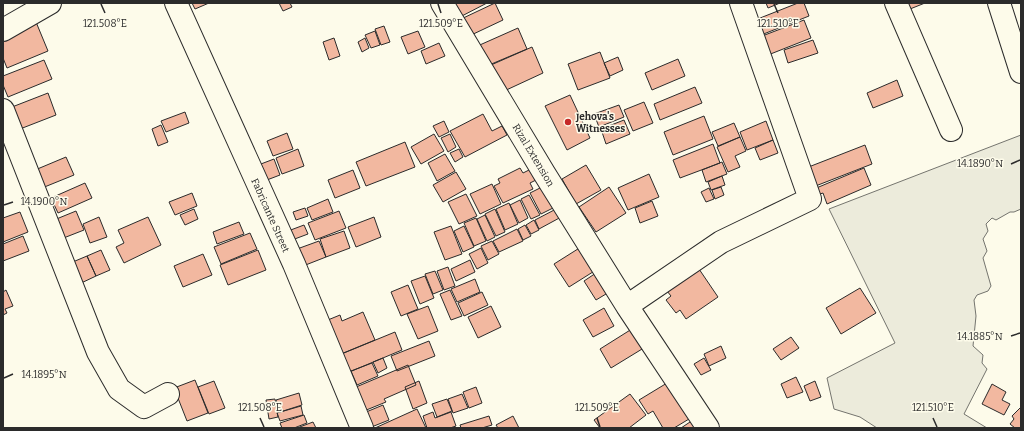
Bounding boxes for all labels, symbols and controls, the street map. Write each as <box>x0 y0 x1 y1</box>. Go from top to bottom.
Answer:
text: 121.508°E <box>83 18 127 30</box>
text: 121.509°E <box>419 18 463 30</box>
text: 121.510°E <box>757 18 799 30</box>
place label: Jehova's Witnesses <box>575 111 625 135</box>
marker: Jehova's Witnesses <box>563 117 573 127</box>
street label: Rizal Extension <box>510 122 557 190</box>
text: 14.1890°N <box>957 158 1003 170</box>
street label: Fabricante Street <box>248 177 292 255</box>
text: 14.1900°N <box>21 196 67 208</box>
text: 14.1885°N <box>957 331 1003 343</box>
text: 14.1895°N <box>21 369 67 381</box>
text: 121.508°E <box>238 402 282 414</box>
text: 121.509°E <box>575 402 619 414</box>
text: 121.510°E <box>912 402 954 414</box>

